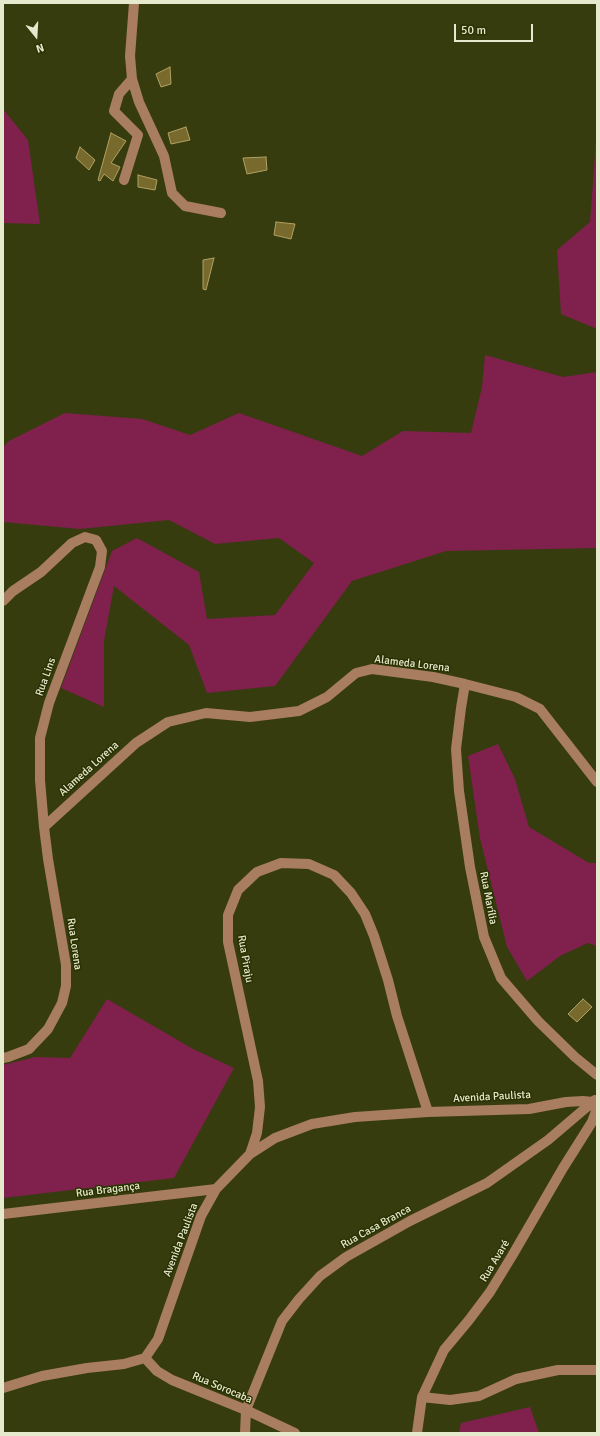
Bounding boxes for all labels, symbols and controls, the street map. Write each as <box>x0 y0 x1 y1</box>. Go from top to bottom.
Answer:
north arrow <box>16 16 56 56</box>
scale bar <box>456 16 535 42</box>
text: 50 m <box>461 23 486 38</box>
text: N <box>34 41 46 55</box>
street label: Alameda Lorena <box>374 653 450 675</box>
street label: Rua Lins <box>33 656 59 698</box>
street label: Alameda Lorena <box>56 739 122 799</box>
street label: Rua Marília <box>476 870 500 926</box>
street label: Rua Lorena <box>64 917 84 971</box>
street label: Rua Piraju <box>234 934 256 984</box>
street label: Avenida Paulista <box>453 1088 531 1106</box>
street label: Rua Bragança <box>75 1180 141 1200</box>
street label: Avenida Paulista <box>161 1201 201 1279</box>
street label: Rua Casa Branca <box>339 1202 413 1252</box>
street label: Rua Avaré <box>477 1238 513 1284</box>
street label: Rua Sorocaba <box>190 1369 254 1407</box>

